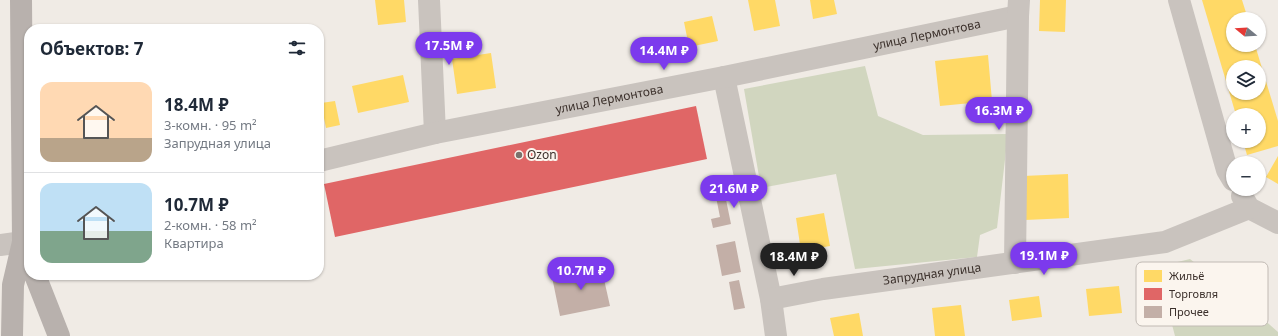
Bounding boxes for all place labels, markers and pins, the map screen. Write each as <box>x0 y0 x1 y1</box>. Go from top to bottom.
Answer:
pin: 17.5M ₽ <box>412 32 486 66</box>
pin: 14.4M ₽ <box>627 37 701 71</box>
pin: 16.3M ₽ <box>962 97 1036 131</box>
place label: Ozon <box>527 146 557 163</box>
marker: Ozon <box>514 150 524 160</box>
pin: 21.6M ₽ <box>697 175 771 209</box>
pin: 19.1M ₽ <box>1007 242 1081 276</box>
pin: 18.4M ₽ <box>757 243 831 277</box>
pin: 10.7M ₽ <box>544 257 618 291</box>

